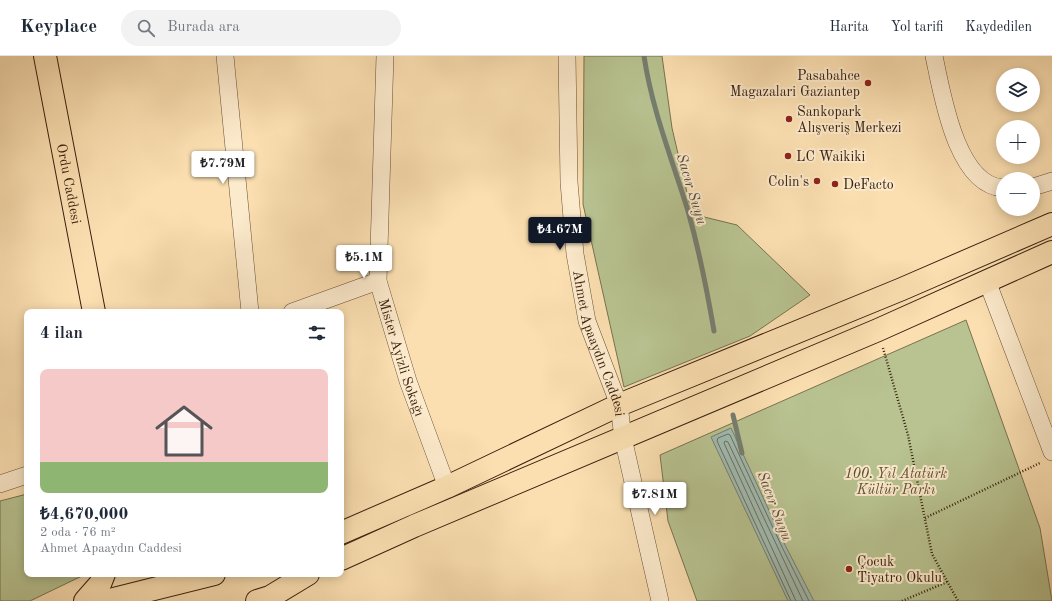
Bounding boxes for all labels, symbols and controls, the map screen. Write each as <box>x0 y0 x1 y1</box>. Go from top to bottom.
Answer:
search box <box>121 10 401 46</box>
icon: search <box>135 17 157 39</box>
text: Keyplace <box>20 18 97 37</box>
text: Burada ara <box>167 20 240 35</box>
text: Harita <box>829 20 869 34</box>
text: Yol tarifi <box>891 20 943 34</box>
text: Kaydedilen <box>965 20 1032 34</box>
map controls <box>996 68 1040 216</box>
button: layers <box>996 68 1040 112</box>
place label: Pasabahce Magazalari Gaziantep <box>730 69 860 99</box>
marker: Pasabahce Magazalari Gaziantep <box>863 78 873 88</box>
place label: Sankopark Alışveriş Merkezi <box>797 105 902 135</box>
marker: Sankopark Alışveriş Merkezi <box>784 114 794 124</box>
button: + <box>996 120 1040 164</box>
street label: Ordu Caddesi <box>54 143 83 225</box>
place label: LC Waikiki <box>796 150 866 164</box>
pin: ₺7.79M <box>190 151 256 185</box>
marker: LC Waikiki <box>783 151 793 161</box>
water label: Sacır Suyu <box>673 152 709 227</box>
text: ₺7.79M <box>200 157 246 170</box>
button: − <box>996 172 1040 216</box>
place label: Colin's <box>768 175 809 189</box>
marker: Colin's <box>812 176 822 186</box>
place label: DeFacto <box>843 178 894 192</box>
marker: DeFacto <box>830 179 840 189</box>
pin: ₺4.67M <box>527 217 593 251</box>
text: ₺4.67M <box>537 223 583 236</box>
pin: ₺5.1M <box>336 245 392 279</box>
text: ₺5.1M <box>345 251 383 264</box>
street label: Ahmet Apaaydın Caddesi <box>570 269 626 417</box>
street label: Mister Ayizli Sokağı <box>376 297 426 419</box>
icon: filters <box>306 322 328 344</box>
text: 4 ilan <box>40 325 83 342</box>
icon: home <box>148 395 220 467</box>
park label: 100. Yıl Atatürk Kültür Parkı <box>845 467 947 497</box>
water label: Sacır Suyu <box>753 470 794 544</box>
pin: ₺7.81M <box>622 482 688 516</box>
text: ₺7.81M <box>632 488 678 501</box>
text: ₺4,670,000 <box>40 506 128 523</box>
text: 2 oda · 76 m² <box>40 526 116 539</box>
text: Ahmet Apaaydın Caddesi <box>40 542 182 555</box>
place label: Çocuk Tiyatro Okulu <box>857 555 943 585</box>
marker: Çocuk Tiyatro Okulu <box>844 564 854 574</box>

